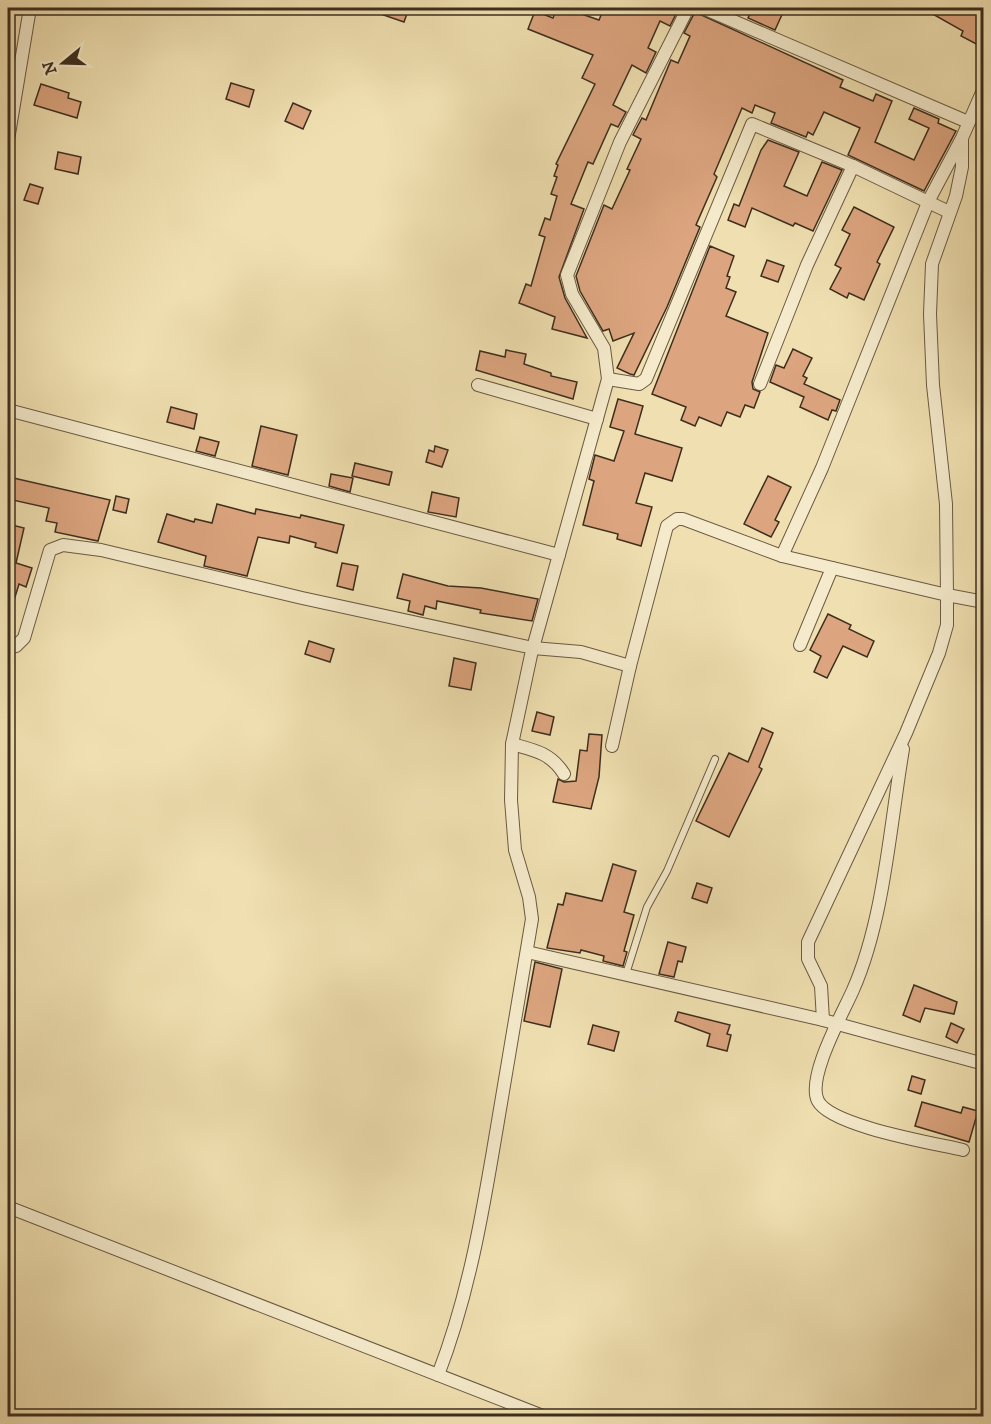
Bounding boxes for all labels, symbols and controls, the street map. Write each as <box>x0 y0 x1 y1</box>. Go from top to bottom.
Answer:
north arrow <box>33 33 93 93</box>
text: N <box>38 58 61 77</box>

